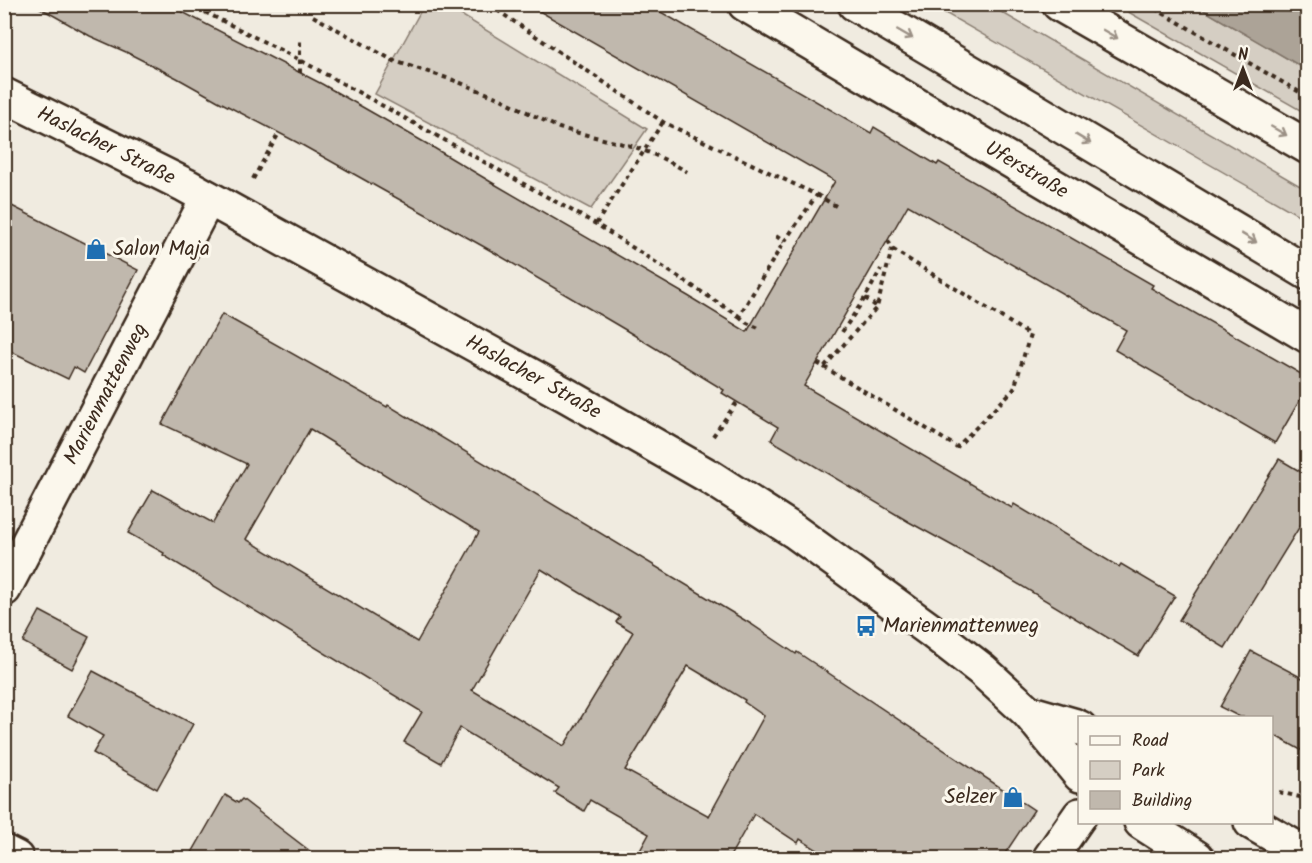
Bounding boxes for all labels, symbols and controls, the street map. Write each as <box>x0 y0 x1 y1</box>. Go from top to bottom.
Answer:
one-way arrow <box>1101 28 1118 40</box>
one-way arrow <box>896 29 914 40</box>
north arrow <box>1213 39 1273 99</box>
text: N <box>1238 43 1248 68</box>
street label: Haslacher Straße <box>31 97 182 194</box>
one-way arrow <box>1270 125 1287 137</box>
street label: Uferstraße <box>978 132 1075 208</box>
one-way arrow <box>1074 133 1091 145</box>
place label: Salon Maja <box>113 233 210 266</box>
one-way arrow <box>1240 233 1257 245</box>
shop icon: Salon Maja <box>84 237 108 261</box>
street label: Marienmattenweg <box>55 317 157 471</box>
street label: Haslacher Straße <box>459 326 608 429</box>
place label: Marienmattenweg <box>883 610 1039 643</box>
bus stop icon: Marienmattenweg <box>854 614 878 638</box>
legend <box>1078 716 1273 824</box>
text: Road <box>1132 727 1169 756</box>
text: Park <box>1132 757 1165 786</box>
place label: Selzer <box>945 781 997 814</box>
shop icon: Selzer <box>1001 785 1025 809</box>
text: Building <box>1132 787 1192 816</box>

